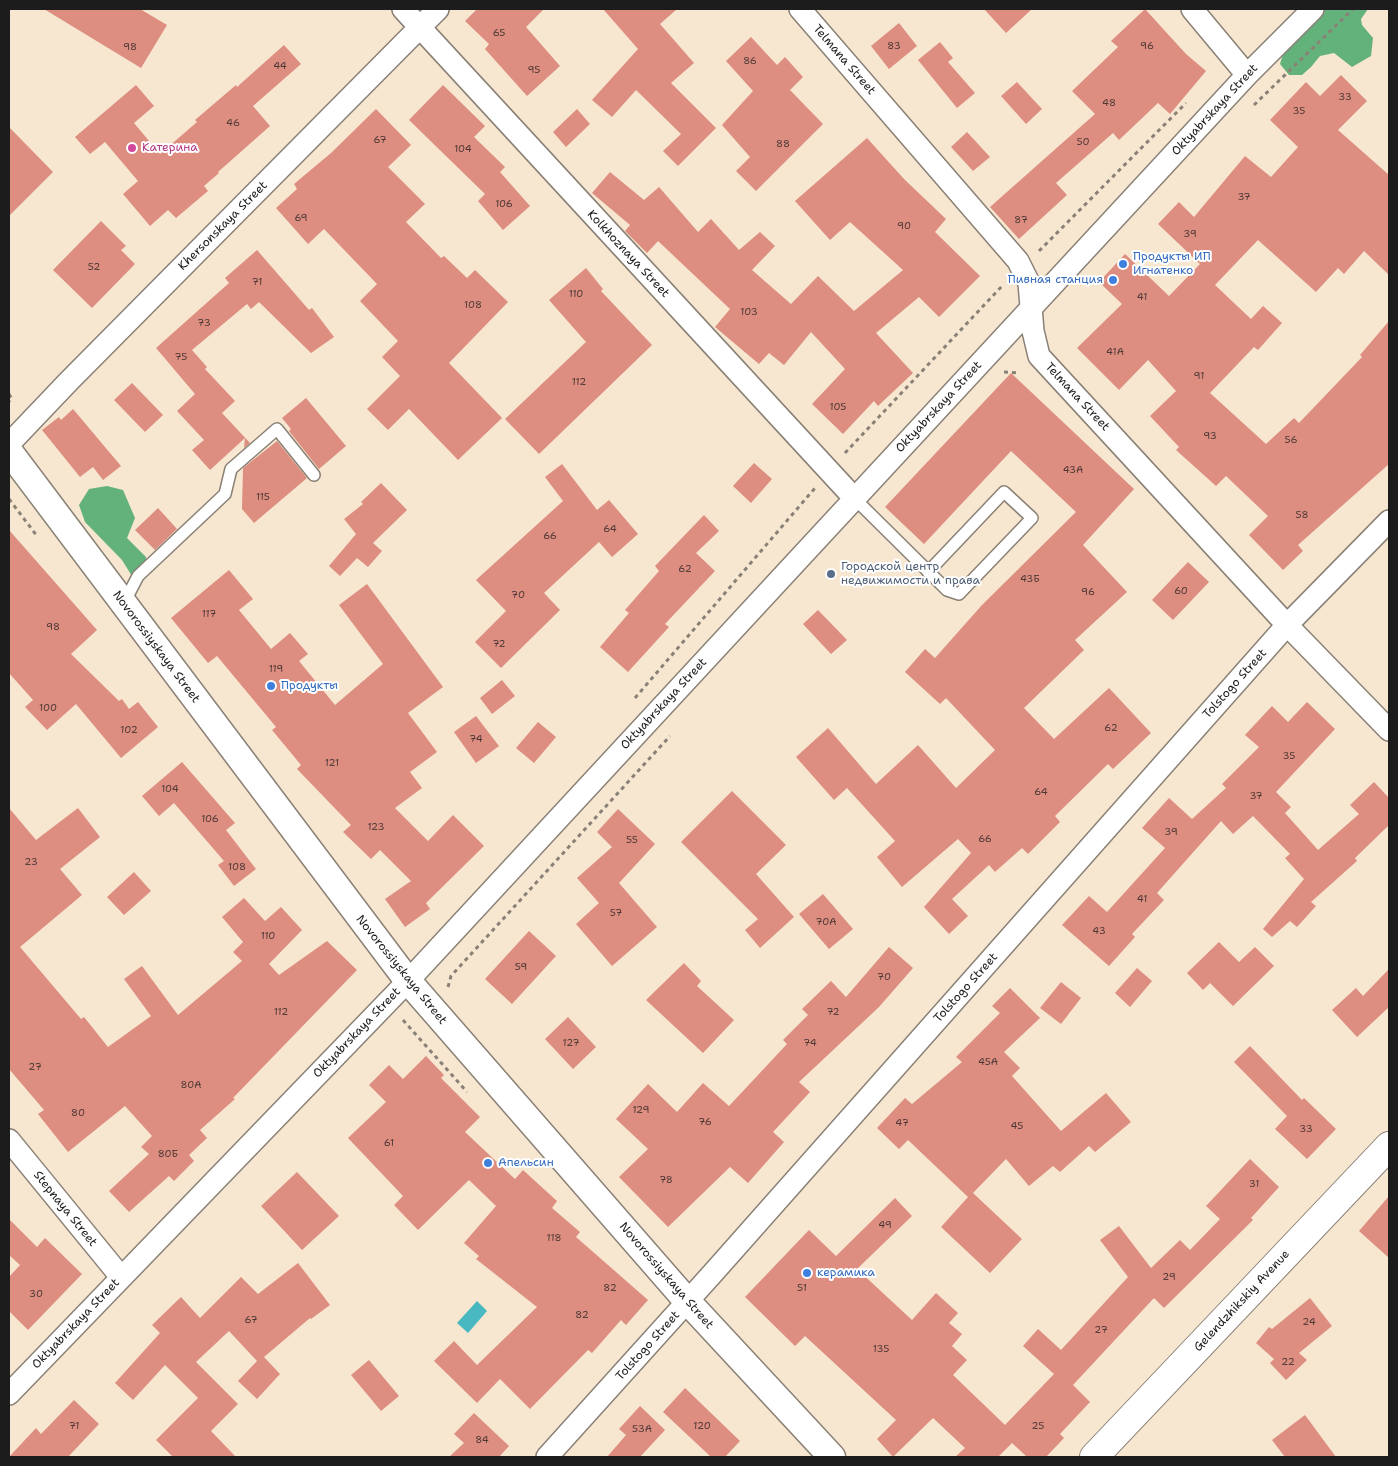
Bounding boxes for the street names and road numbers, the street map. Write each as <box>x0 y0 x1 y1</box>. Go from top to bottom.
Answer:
street label: Telmana Street <box>810 22 878 98</box>
street label: Oktyabrskaya Street <box>1169 61 1261 159</box>
street label: Khersonskaya Street <box>175 178 271 274</box>
street label: Kolkhoznaya Street <box>584 207 672 301</box>
street label: Oktyabrskaya Street <box>893 358 985 456</box>
street label: Telmana Street <box>1042 360 1112 434</box>
street label: Novorossiyskaya Street <box>109 588 203 706</box>
street label: Tolstogo Street <box>1200 646 1270 722</box>
street label: Oktyabrskaya Street <box>618 655 710 753</box>
street label: Novorossiyskaya Street <box>352 912 450 1028</box>
street label: Tolstogo Street <box>931 950 1001 1026</box>
street label: Oktyabrskaya Street <box>310 985 404 1081</box>
street label: Stepnaya Street <box>30 1168 100 1250</box>
street label: Novorossiyskaya Street <box>616 1220 716 1332</box>
street label: Gelendzhikskiy Avenue <box>1191 1247 1293 1355</box>
street label: Oktyabrskaya Street <box>29 1276 123 1372</box>
street label: Tolstogo Street <box>613 1308 683 1384</box>

